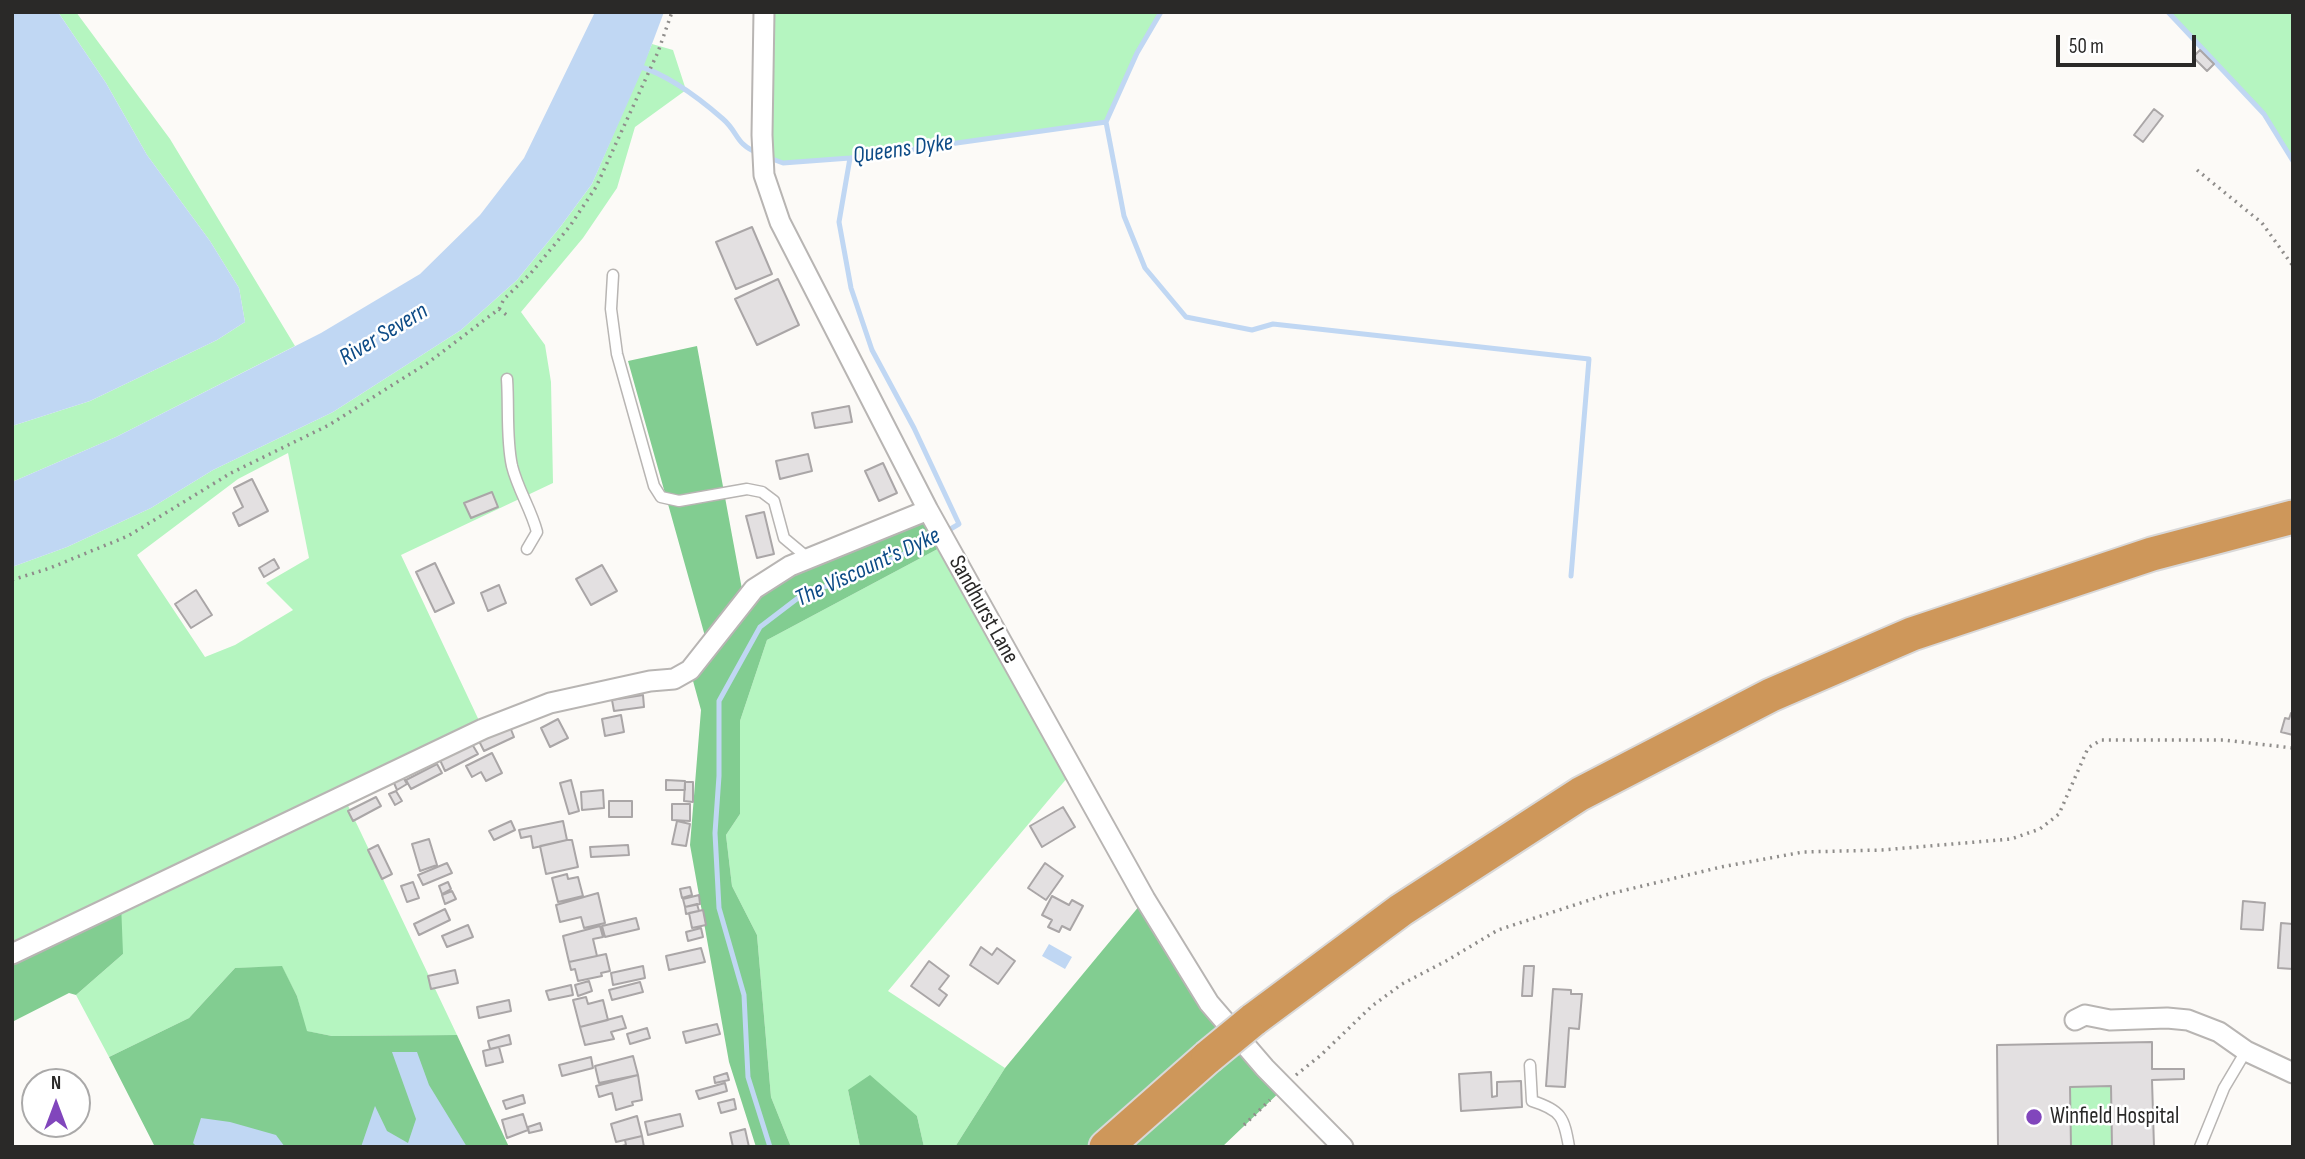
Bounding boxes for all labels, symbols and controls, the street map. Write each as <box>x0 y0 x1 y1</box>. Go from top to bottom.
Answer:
scale bar <box>2060 21 2200 65</box>
text: 50 m <box>2069 34 2104 59</box>
water label: Queens Dyke <box>851 129 955 171</box>
water label: River Severn <box>335 297 433 373</box>
water label: The Viscount's Dyke <box>791 522 945 614</box>
street label: Sandhurst Lane <box>942 551 1024 669</box>
north arrow <box>21 1068 91 1138</box>
text: N <box>51 1072 61 1095</box>
place label: Winfield Hospital <box>2050 1103 2179 1131</box>
marker: Winfield Hospital <box>2024 1107 2044 1127</box>

